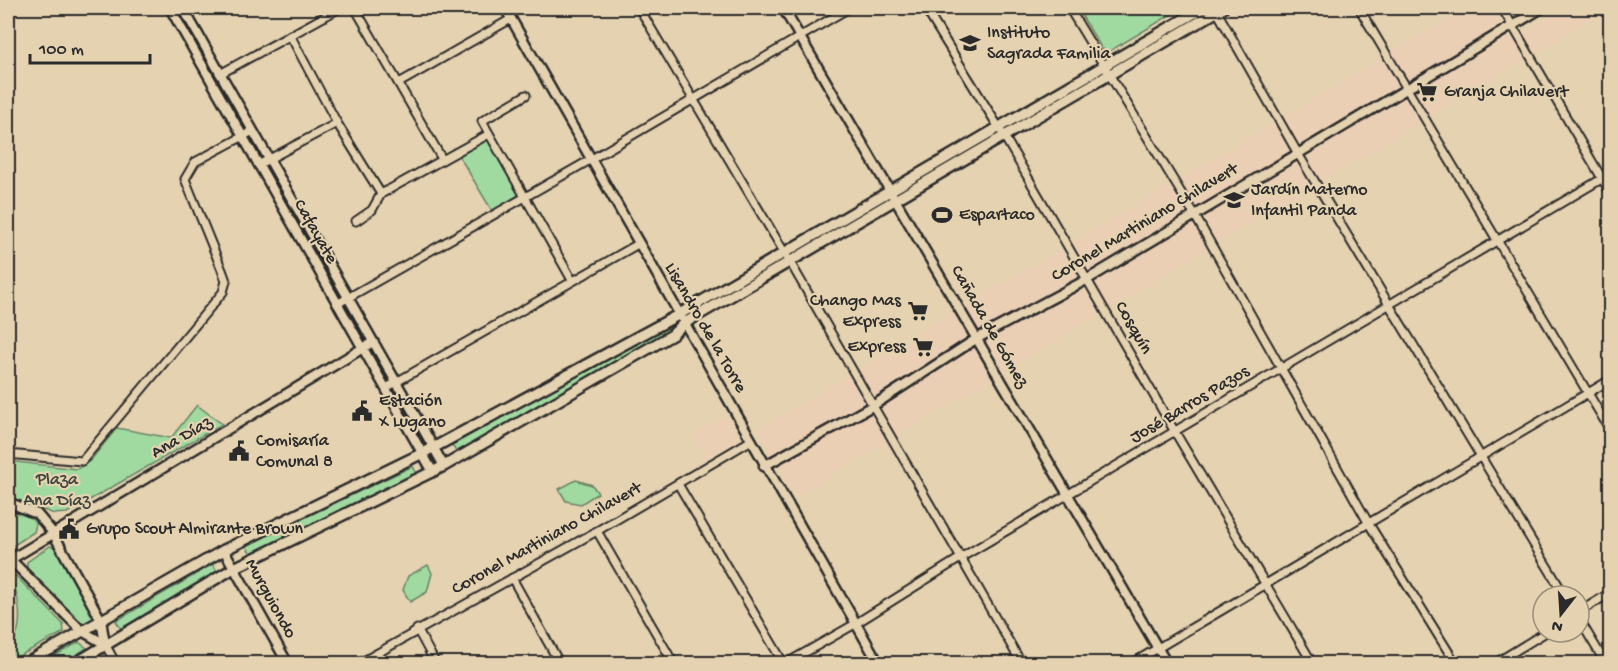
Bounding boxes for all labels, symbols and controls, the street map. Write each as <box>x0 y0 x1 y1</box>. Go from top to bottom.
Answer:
place label: Instituto Sagrada Familia <box>987 23 1112 65</box>
scale bar <box>30 27 150 65</box>
school or university icon: Instituto Sagrada Familia <box>958 31 982 55</box>
text: 100 m <box>38 40 84 61</box>
supermarket icon: Granja Chilavert <box>1415 80 1439 104</box>
place label: Granja Chilavert <box>1444 82 1570 103</box>
street label: Coronel Martiniano Chilavert <box>1048 158 1243 287</box>
place label: Jardín Materno Infantil Panda <box>1251 180 1368 222</box>
school or university icon: Jardín Materno Infantil Panda <box>1222 188 1246 212</box>
street label: Cafayate <box>288 196 342 268</box>
sports icon: Espartaco <box>930 203 954 227</box>
place label: Espartaco <box>959 205 1035 226</box>
street label: Lisandro de la Torre <box>659 259 751 397</box>
street label: Cañada de Gómez <box>945 262 1033 393</box>
place label: Chango Mas Express <box>810 291 902 333</box>
street label: Cosquín <box>1110 298 1157 358</box>
supermarket icon: Chango Mas Express <box>906 299 930 323</box>
supermarket icon: Express <box>911 335 935 359</box>
place label: Express <box>848 337 907 358</box>
street label: José Barros Pazos <box>1127 361 1254 449</box>
place label: Estación X Lugano <box>378 391 446 433</box>
public building icon: Estación X Lugano <box>350 399 374 423</box>
street label: Ana Díaz <box>148 412 217 464</box>
place label: Comisaría Comunal 8 <box>256 431 333 473</box>
public building icon: Comisaría Comunal 8 <box>227 439 251 463</box>
park label: Plaza Ana Díaz <box>24 470 92 512</box>
street label: Coronel Martiniano Chilavert <box>448 477 647 600</box>
public building icon: Grupo Scout Almirante Brown <box>57 517 81 541</box>
place label: Grupo Scout Almirante Brown <box>86 519 303 540</box>
street label: Murguiondo <box>240 556 300 642</box>
north arrow <box>1531 584 1591 644</box>
text: N <box>1549 614 1565 636</box>

